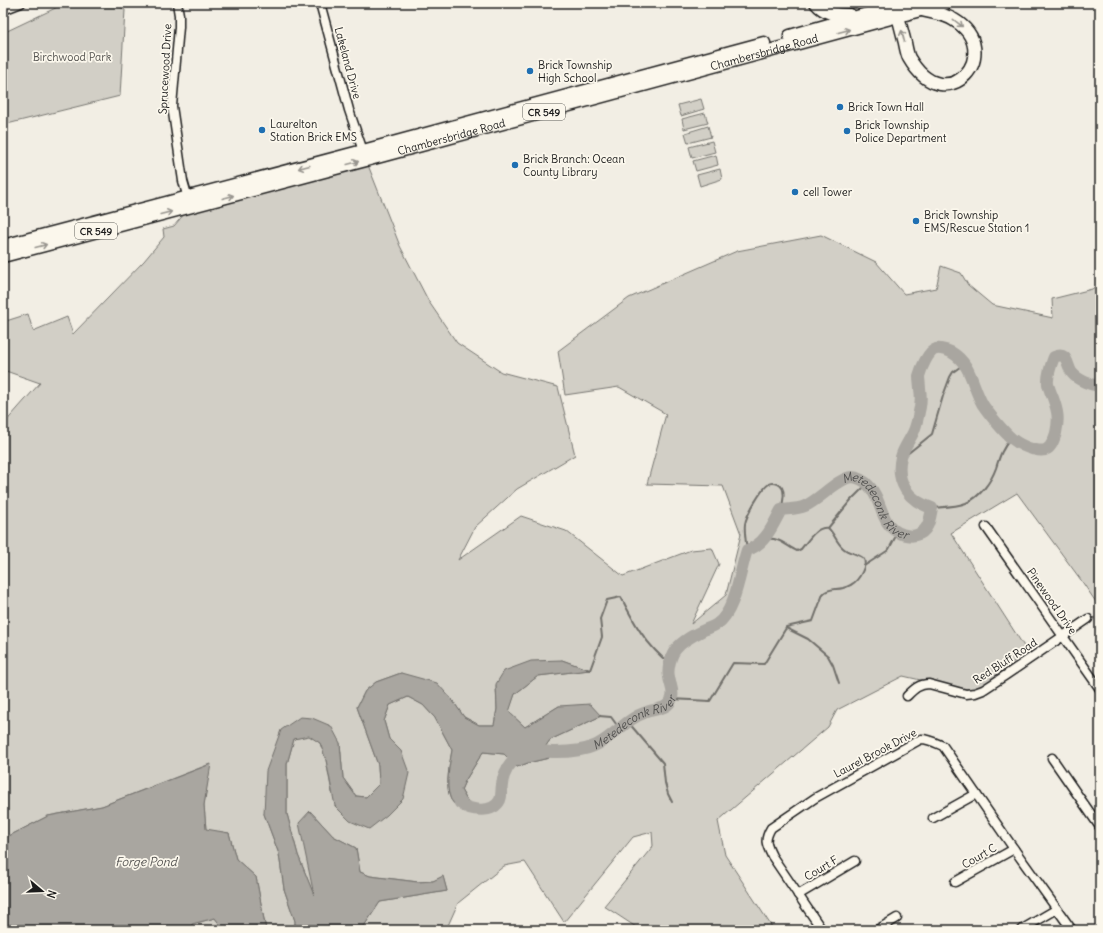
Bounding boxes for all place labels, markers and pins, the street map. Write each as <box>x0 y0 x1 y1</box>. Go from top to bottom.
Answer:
place label: Brick Township High School <box>538 58 612 85</box>
marker: Brick Township High School <box>525 66 535 76</box>
place label: Brick Town Hall <box>848 100 924 114</box>
marker: Brick Town Hall <box>835 102 845 112</box>
place label: Laurelton Station Brick EMS <box>270 117 357 144</box>
place label: Brick Township Police Department <box>855 118 947 145</box>
marker: Laurelton Station Brick EMS <box>257 125 267 135</box>
marker: Brick Township Police Department <box>842 126 852 136</box>
place label: Brick Branch: Ocean County Library <box>523 152 625 179</box>
marker: Brick Branch: Ocean County Library <box>510 160 520 170</box>
place label: cell Tower <box>803 185 853 199</box>
marker: cell Tower <box>790 187 800 197</box>
place label: Brick Township EMS/Rescue Station 1 <box>924 208 1029 235</box>
marker: Brick Township EMS/Rescue Station 1 <box>911 216 921 226</box>

